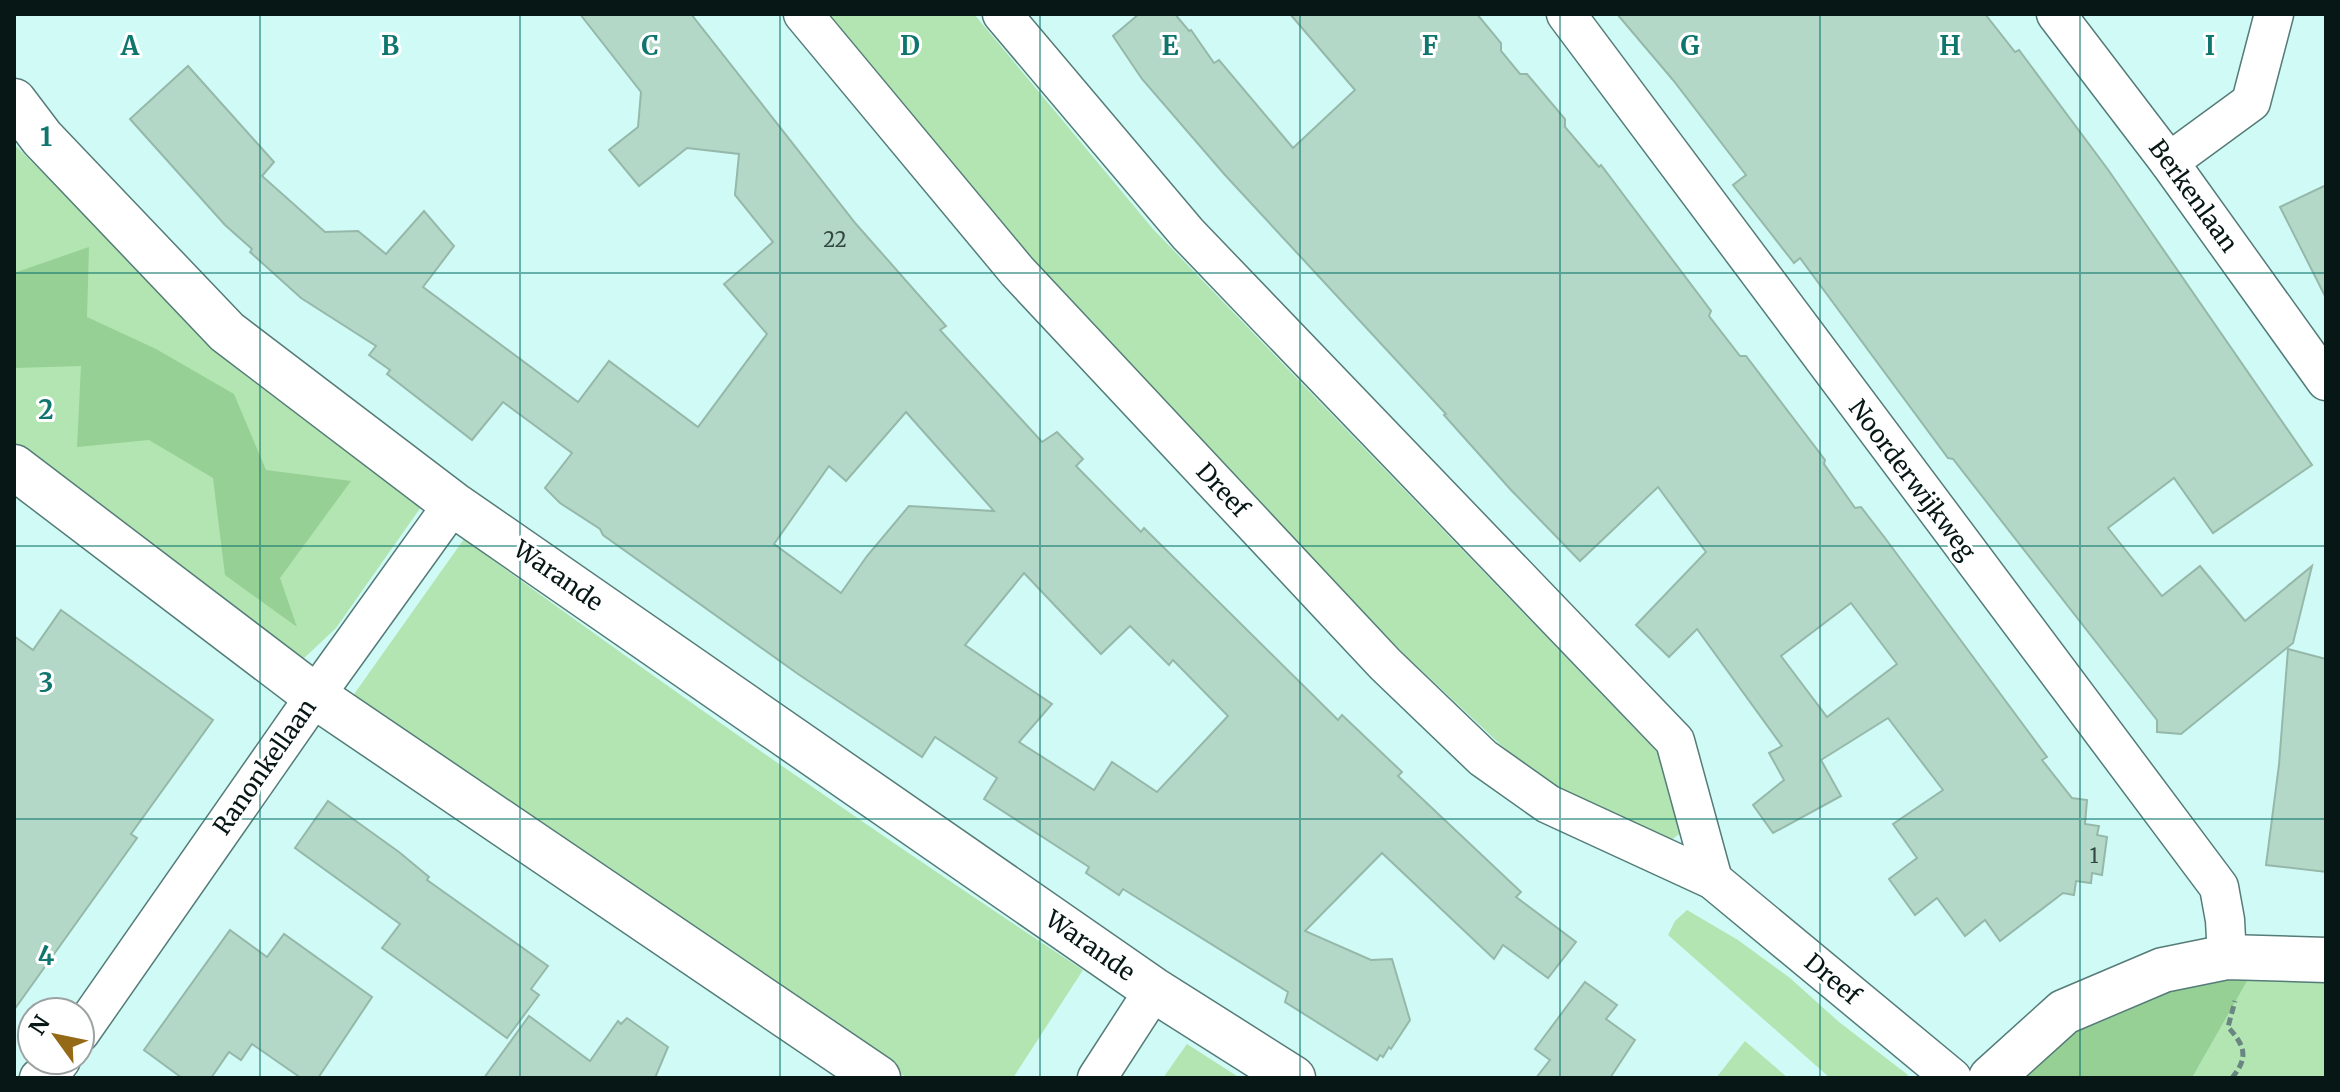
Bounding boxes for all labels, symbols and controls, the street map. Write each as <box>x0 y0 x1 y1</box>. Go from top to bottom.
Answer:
text: A <box>120 29 140 62</box>
text: B <box>381 29 399 62</box>
text: C <box>641 29 659 62</box>
text: D <box>900 29 920 62</box>
text: E <box>1162 29 1179 62</box>
text: F <box>1422 29 1438 62</box>
text: G <box>1681 29 1700 62</box>
text: H <box>1939 29 1961 62</box>
text: I <box>2205 29 2215 62</box>
text: 1 <box>40 120 52 153</box>
street label: Berkenlaan <box>2142 133 2245 258</box>
house number: 22 <box>823 227 847 252</box>
text: 2 <box>38 393 54 426</box>
street label: Noorderwijkweg <box>1842 393 1983 566</box>
street label: Dreef <box>1190 456 1256 524</box>
street label: Warande <box>507 533 609 618</box>
text: 3 <box>39 666 53 699</box>
street label: Ranonkellaan <box>206 693 323 841</box>
house number: 1 <box>2089 843 2099 868</box>
street label: Warande <box>1039 903 1141 988</box>
text: 4 <box>38 939 55 972</box>
street label: Dreef <box>1798 947 1867 1011</box>
north arrow <box>16 996 96 1076</box>
text: N <box>23 1010 56 1040</box>

